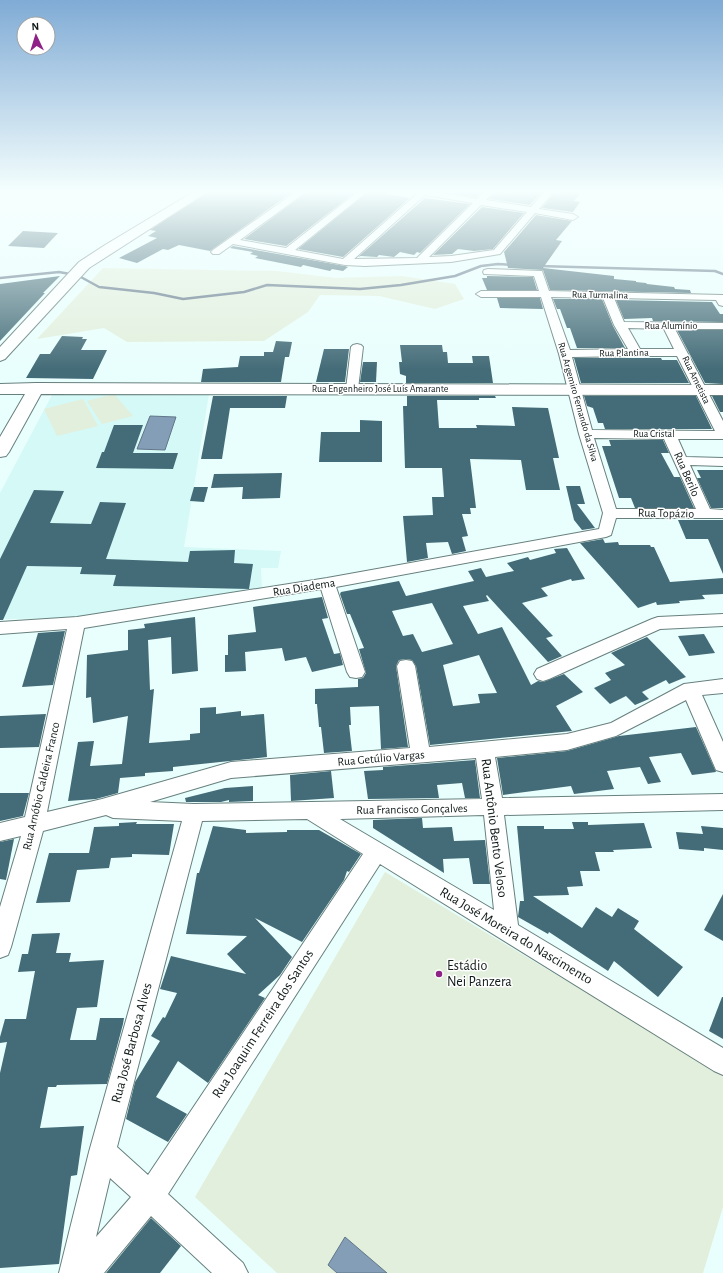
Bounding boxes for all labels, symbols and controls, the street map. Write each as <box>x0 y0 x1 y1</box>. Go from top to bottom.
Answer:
north arrow <box>16 16 56 56</box>
text: N <box>31 21 40 32</box>
street label: Rua Turmalina <box>572 290 629 300</box>
street label: Rua Alumínio <box>645 321 698 331</box>
street label: Rua Argemiro Fernando da Silva <box>556 341 600 463</box>
street label: Rua Plantina <box>599 348 649 358</box>
street label: Rua Ametista <box>680 354 712 406</box>
street label: Rua Engenheiro José Luís Amarante <box>312 384 449 394</box>
street label: Rua Cristal <box>633 429 675 439</box>
street label: Rua Berilo <box>672 450 702 498</box>
street label: Rua Topázio <box>638 507 694 519</box>
street label: Rua Diadema <box>272 576 337 598</box>
street label: Rua Arnóbio Caldeira Franco <box>20 721 62 851</box>
street label: Rua Getúlio Vargas <box>337 748 425 768</box>
street label: Rua Antônio Bento Veloso <box>479 758 509 898</box>
street label: Rua Francisco Gonçalves <box>356 802 468 816</box>
street label: Rua José Moreira do Nascimento <box>437 885 595 987</box>
street label: Rua Joaquim Ferreira dos Santos <box>210 947 316 1101</box>
place label: Estádio Nei Panzera <box>447 959 512 989</box>
marker: Estádio Nei Panzera <box>434 969 444 979</box>
street label: Rua José Barbosa Alves <box>109 981 155 1105</box>

